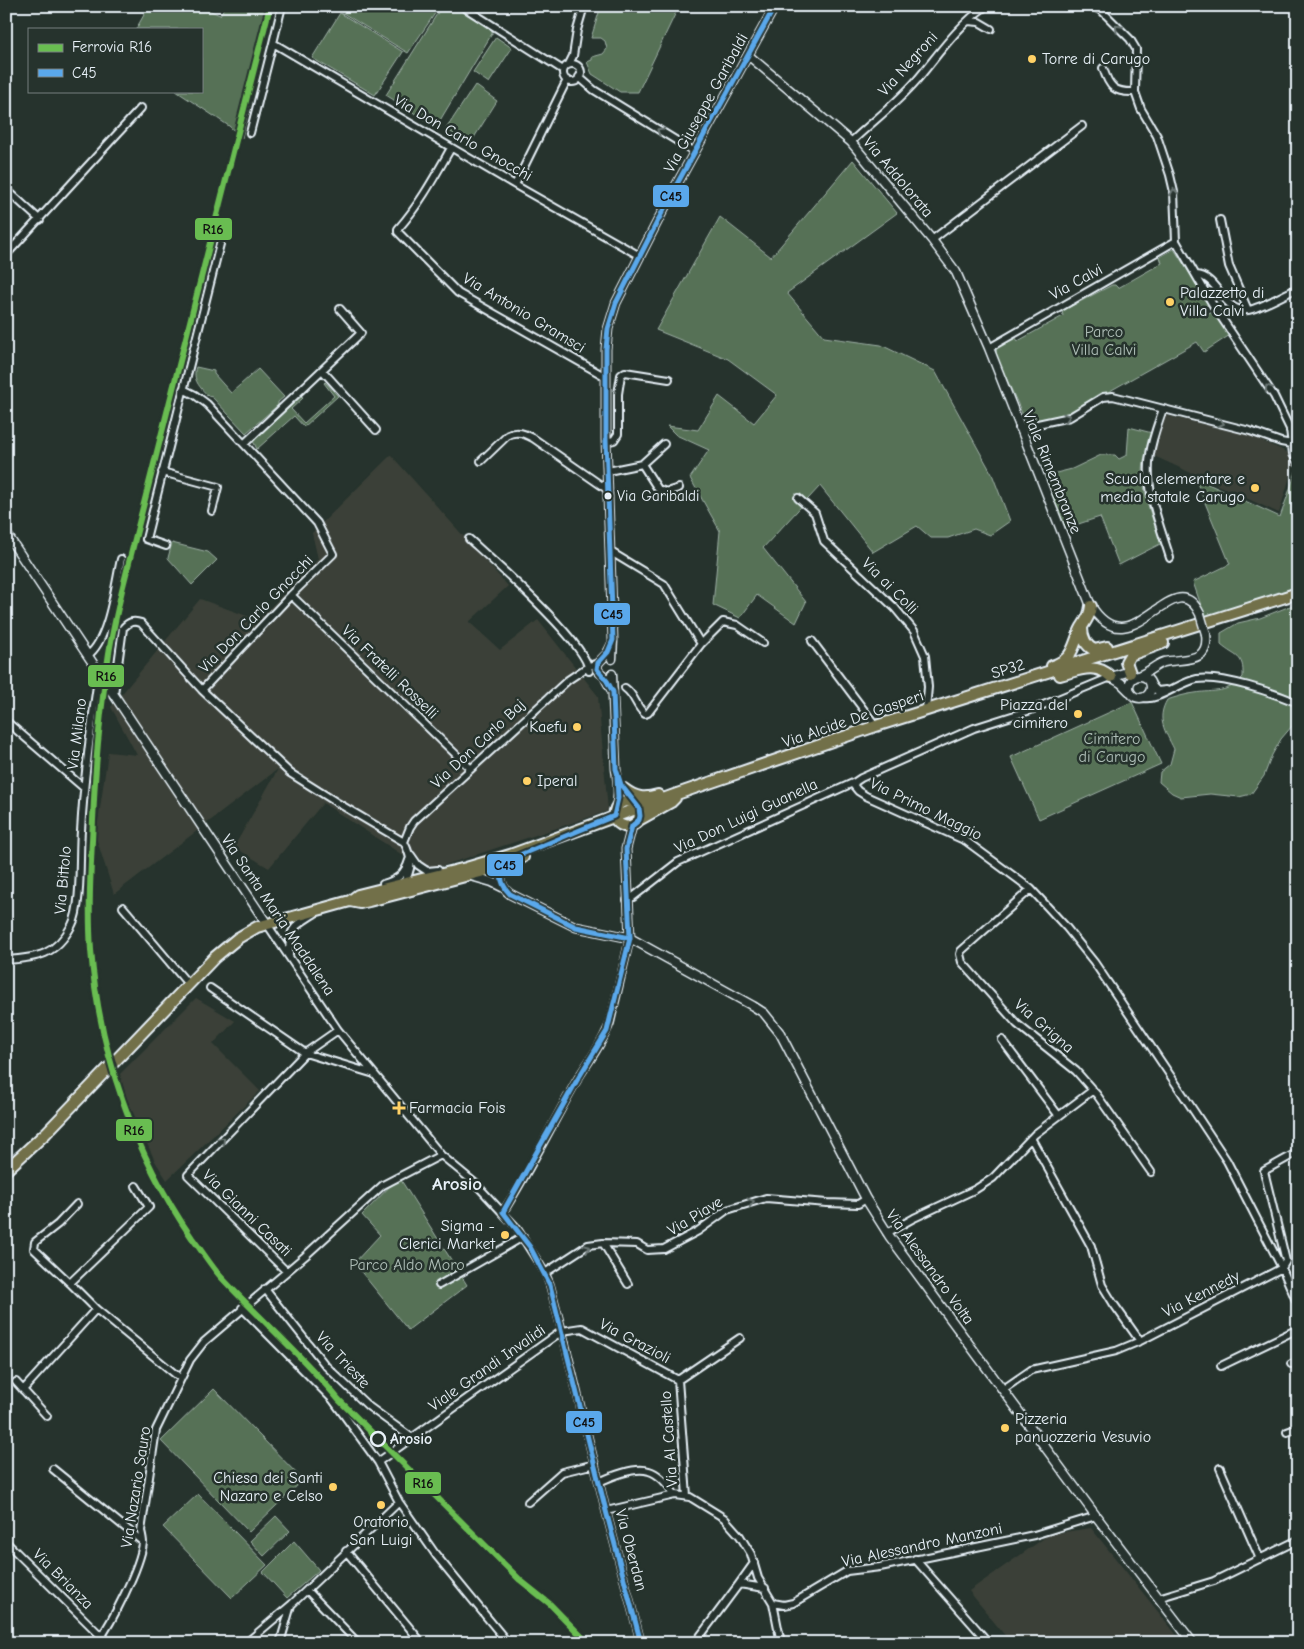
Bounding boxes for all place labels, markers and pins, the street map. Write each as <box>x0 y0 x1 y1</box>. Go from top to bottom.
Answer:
place label: Torre di Carugo <box>1042 50 1150 68</box>
marker: Torre di Carugo <box>1026 53 1038 65</box>
place label: Palazzetto di Villa Calvi <box>1180 284 1264 320</box>
marker: Palazzetto di Villa Calvi <box>1164 296 1176 308</box>
place label: Scuola elementare e media statale Carugo <box>1100 470 1245 506</box>
marker: Scuola elementare e media statale Carugo <box>1249 482 1261 494</box>
place label: Via Garibaldi <box>617 487 699 505</box>
marker: Via Garibaldi <box>603 491 613 501</box>
place label: Piazza del cimitero <box>1000 696 1068 732</box>
marker: Piazza del cimitero <box>1072 708 1084 720</box>
place label: Kaefu <box>529 718 567 736</box>
marker: Kaefu <box>571 721 583 733</box>
place label: Iperal <box>537 772 578 790</box>
marker: Iperal <box>521 775 533 787</box>
place label: Farmacia Fois <box>409 1099 506 1117</box>
marker: Farmacia Fois <box>393 1102 405 1114</box>
place label: Sigma - Clerici Market <box>399 1217 495 1253</box>
marker: Sigma - Clerici Market <box>499 1229 511 1241</box>
place label: Pizzeria panuozzeria Vesuvio <box>1015 1410 1151 1446</box>
marker: Pizzeria panuozzeria Vesuvio <box>999 1422 1011 1434</box>
place label: Arosio <box>390 1430 432 1448</box>
marker: Arosio <box>370 1431 386 1447</box>
place label: Chiesa dei Santi Nazaro e Celso <box>213 1469 323 1505</box>
marker: Chiesa dei Santi Nazaro e Celso <box>327 1481 339 1493</box>
marker: Oratorio San Luigi <box>375 1499 387 1511</box>
place label: Oratorio San Luigi <box>349 1513 413 1549</box>

